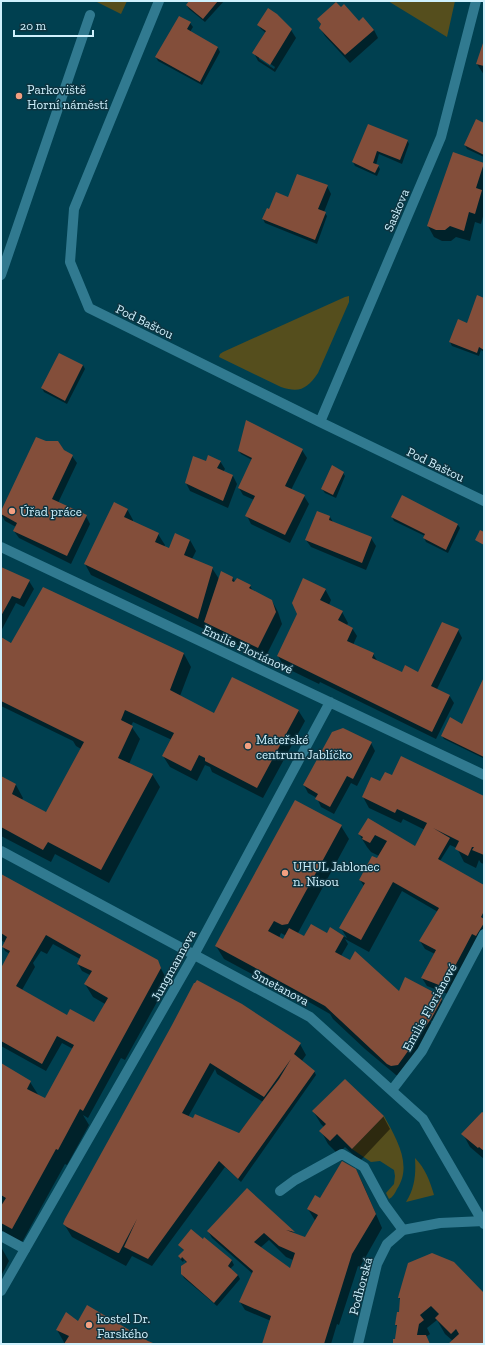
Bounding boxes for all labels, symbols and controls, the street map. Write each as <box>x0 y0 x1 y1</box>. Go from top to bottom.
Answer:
scale bar <box>14 12 93 38</box>
text: 20 m <box>20 19 47 33</box>
place label: Parkoviště Horní náměstí <box>27 82 108 112</box>
marker: Parkoviště Horní náměstí <box>14 91 24 101</box>
street label: Saskova <box>381 186 412 234</box>
street label: Pod Baštou <box>113 301 177 342</box>
street label: Pod Baštou <box>404 444 468 485</box>
place label: Úřad práce <box>20 504 82 519</box>
marker: Úřad práce <box>7 506 17 516</box>
street label: Emilie Floriánové <box>200 622 295 677</box>
place label: Mateřské centrum Jablíčko <box>256 732 353 762</box>
marker: Mateřské centrum Jablíčko <box>243 741 253 751</box>
place label: UHUL Jablonec n. Nisou <box>293 859 379 889</box>
marker: UHUL Jablonec n. Nisou <box>280 868 290 878</box>
street label: Jungmannova <box>148 926 200 1004</box>
street label: Emilie Floriánové <box>399 961 460 1054</box>
street label: Smetanova <box>250 966 312 1009</box>
street label: Podhorská <box>346 1255 376 1317</box>
place label: kostel Dr. Farského <box>97 1311 150 1341</box>
marker: kostel Dr. Farského <box>84 1320 94 1330</box>

